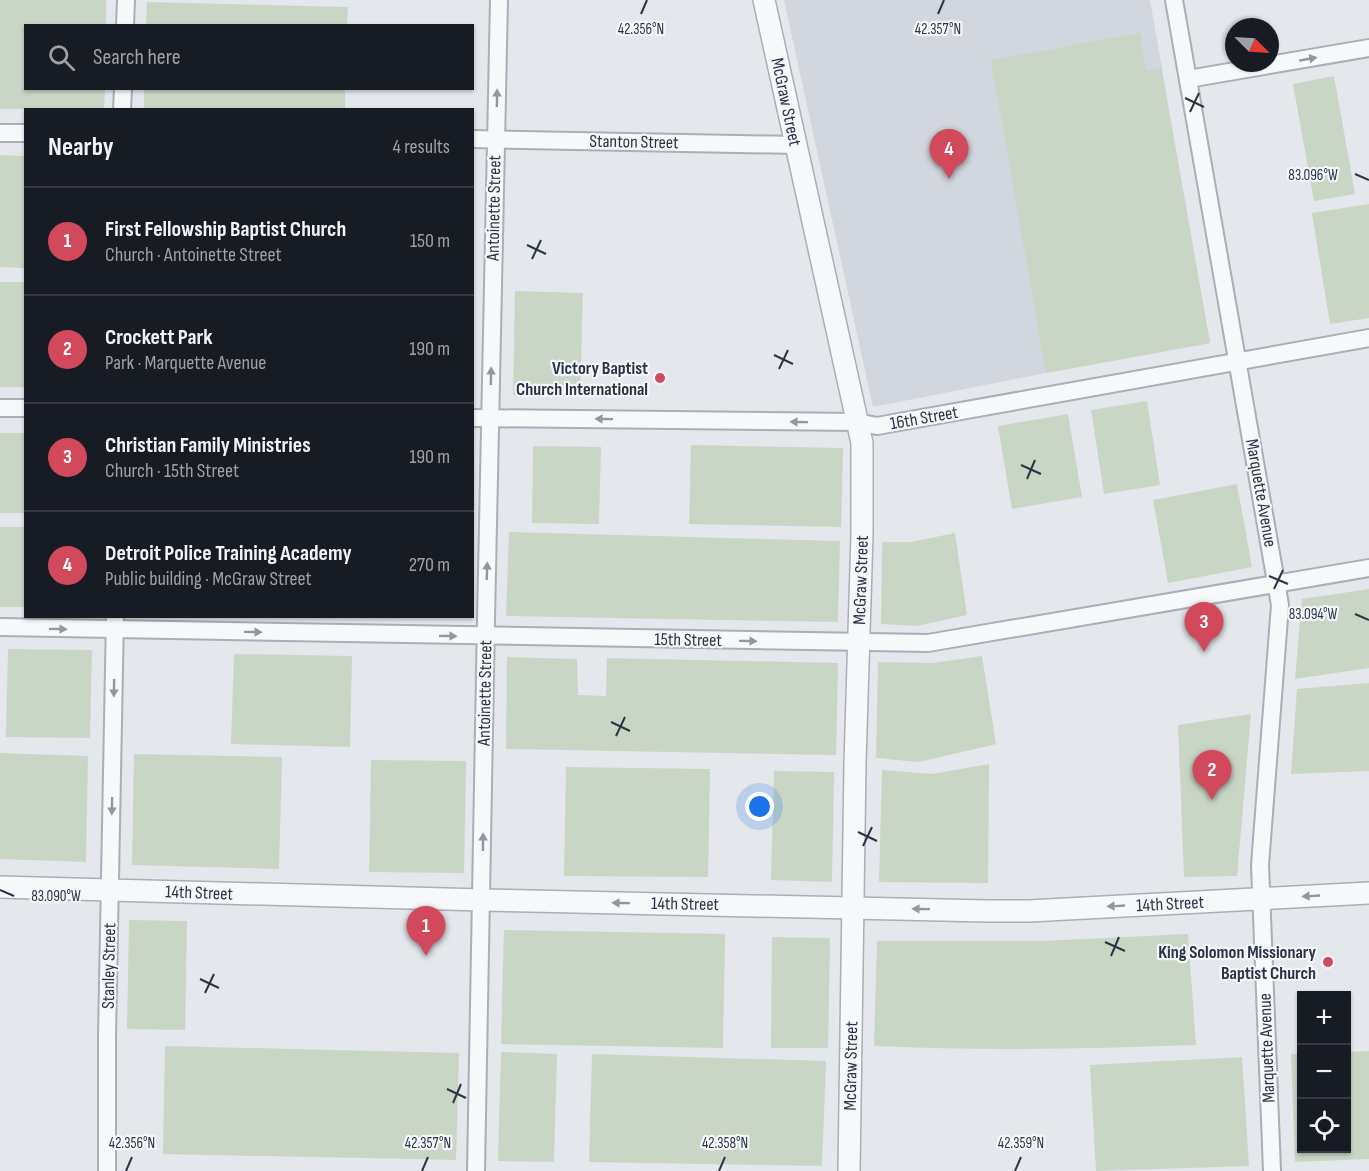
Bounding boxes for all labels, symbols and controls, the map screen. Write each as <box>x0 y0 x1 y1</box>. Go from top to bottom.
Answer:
north arrow <box>1225 18 1279 72</box>
text: 42.356°N <box>618 20 664 39</box>
text: 42.357°N <box>915 20 961 39</box>
search box <box>24 24 474 90</box>
icon: search <box>45 41 78 74</box>
text: Search here <box>93 44 180 71</box>
one-way arrow <box>1299 54 1318 63</box>
street label: McGraw Street <box>766 56 806 148</box>
one-way arrow <box>492 88 501 107</box>
pin: 4 <box>930 130 968 179</box>
street label: Stanton Street <box>589 131 679 153</box>
text: Nearby <box>48 132 114 163</box>
text: 4 results <box>393 135 450 159</box>
street label: Antoinette Street <box>483 154 505 262</box>
text: 83.096°W <box>1288 166 1338 185</box>
text: First Fellowship Baptist Church <box>105 216 346 243</box>
text: 1 <box>64 229 71 253</box>
text: 150 m <box>410 229 450 253</box>
text: Church · Antoinette Street <box>105 243 282 267</box>
text: Crockett Park <box>105 324 213 351</box>
text: 2 <box>63 337 72 361</box>
text: 190 m <box>409 337 450 361</box>
text: Park · Marquette Avenue <box>105 351 266 375</box>
place label: Victory Baptist Church International <box>516 358 648 400</box>
one-way arrow <box>487 367 496 386</box>
marker: Victory Baptist Church International <box>653 371 667 385</box>
street label: 16th Street <box>889 402 960 434</box>
one-way arrow <box>594 415 613 424</box>
one-way arrow <box>789 417 808 427</box>
text: Christian Family Ministries <box>105 432 311 459</box>
street label: Marquette Avenue <box>1241 437 1281 549</box>
text: 3 <box>63 445 72 469</box>
text: 190 m <box>409 445 450 469</box>
text: Church · 15th Street <box>105 459 239 483</box>
street label: McGraw Street <box>849 534 873 625</box>
text: Detroit Police Training Academy <box>105 540 352 567</box>
text: 4 <box>63 553 72 577</box>
text: 270 m <box>409 553 450 577</box>
one-way arrow <box>482 562 492 581</box>
text: Public building · McGraw Street <box>105 567 312 591</box>
pin: 3 <box>1184 602 1224 652</box>
text: 83.094°W <box>1289 605 1337 624</box>
one-way arrow <box>49 624 68 633</box>
one-way arrow <box>244 627 263 637</box>
street label: 15th Street <box>654 629 722 651</box>
one-way arrow <box>439 631 458 641</box>
one-way arrow <box>739 636 758 646</box>
street label: Antoinette Street <box>474 639 496 747</box>
one-way arrow <box>109 679 118 698</box>
pin: 2 <box>1192 750 1232 800</box>
your location <box>745 792 774 821</box>
one-way arrow <box>107 796 116 815</box>
one-way arrow <box>478 832 488 851</box>
street label: 14th Street <box>165 881 234 905</box>
text: 83.090°W <box>31 887 81 906</box>
street label: 14th Street <box>1136 892 1205 916</box>
one-way arrow <box>1301 892 1320 901</box>
street label: 14th Street <box>651 893 720 915</box>
one-way arrow <box>612 898 631 908</box>
one-way arrow <box>1106 902 1125 911</box>
one-way arrow <box>911 904 930 914</box>
pin: 1 <box>406 906 446 956</box>
street label: Stanley Street <box>98 922 120 1009</box>
place label: King Solomon Missionary Baptist Church <box>1158 942 1317 984</box>
marker: King Solomon Missionary Baptist Church <box>1321 955 1335 969</box>
map controls <box>1297 991 1351 1153</box>
button: + <box>1297 991 1351 1045</box>
street label: Marquette Avenue <box>1255 993 1279 1103</box>
street label: McGraw Street <box>840 1021 862 1111</box>
button: − <box>1297 1045 1351 1099</box>
button: locate <box>1297 1099 1351 1153</box>
text: 42.356°N <box>109 1134 155 1153</box>
text: 42.357°N <box>405 1134 451 1153</box>
text: 42.358°N <box>702 1134 748 1153</box>
text: 42.359°N <box>998 1134 1044 1153</box>

